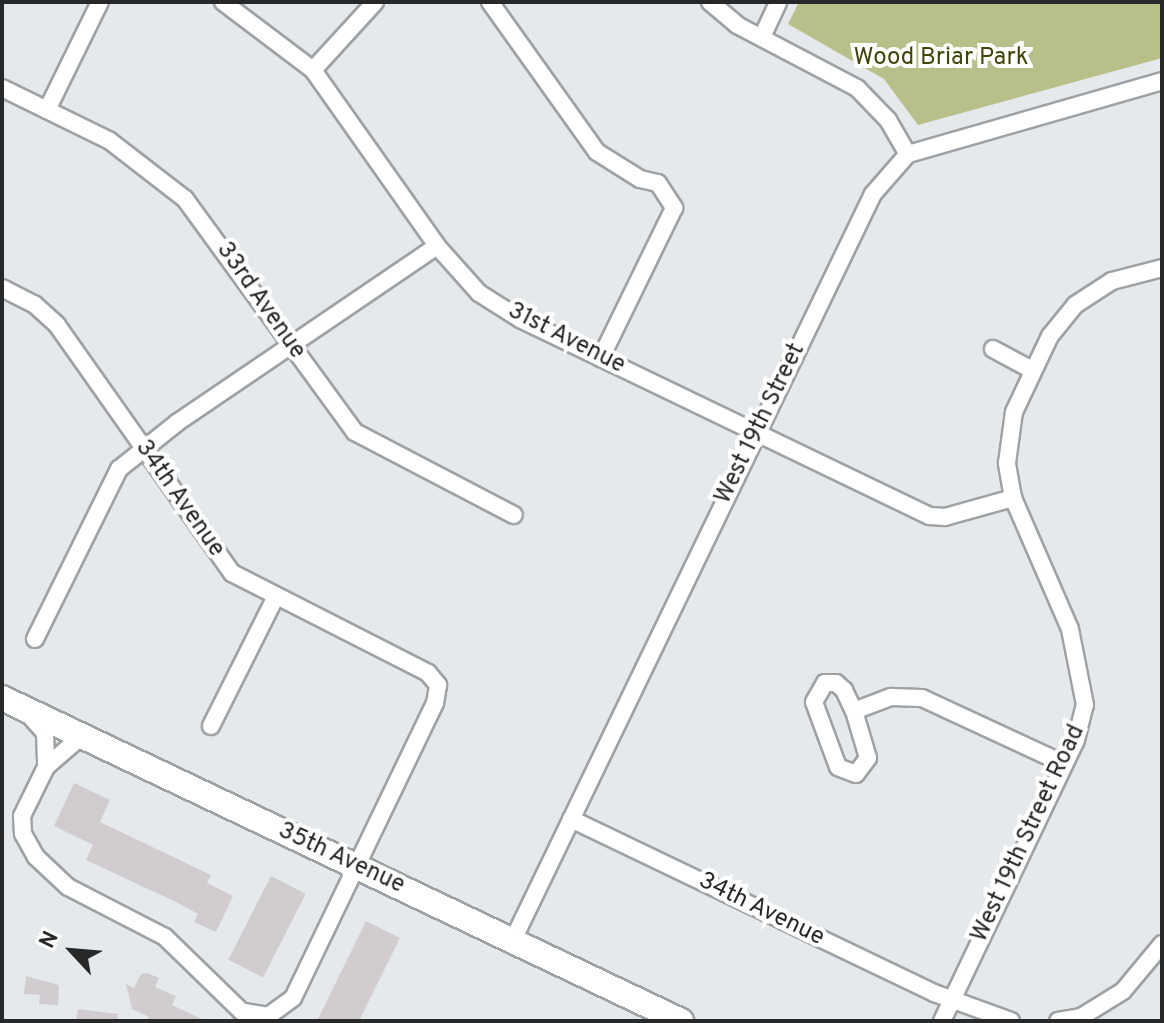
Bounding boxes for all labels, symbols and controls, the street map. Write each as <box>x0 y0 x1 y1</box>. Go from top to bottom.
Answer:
park label: Wood Briar Park <box>854 45 1028 73</box>
street label: 33rd Avenue <box>209 237 311 365</box>
street label: 31st Avenue <box>502 297 630 381</box>
street label: West 19th Street <box>710 339 812 509</box>
street label: 34th Avenue <box>128 434 230 564</box>
street label: West 19th Street Road <box>966 721 1092 947</box>
street label: 35th Avenue <box>273 817 409 901</box>
street label: 34th Avenue <box>693 867 829 953</box>
north arrow <box>32 911 112 991</box>
text: N <box>34 927 66 953</box>

